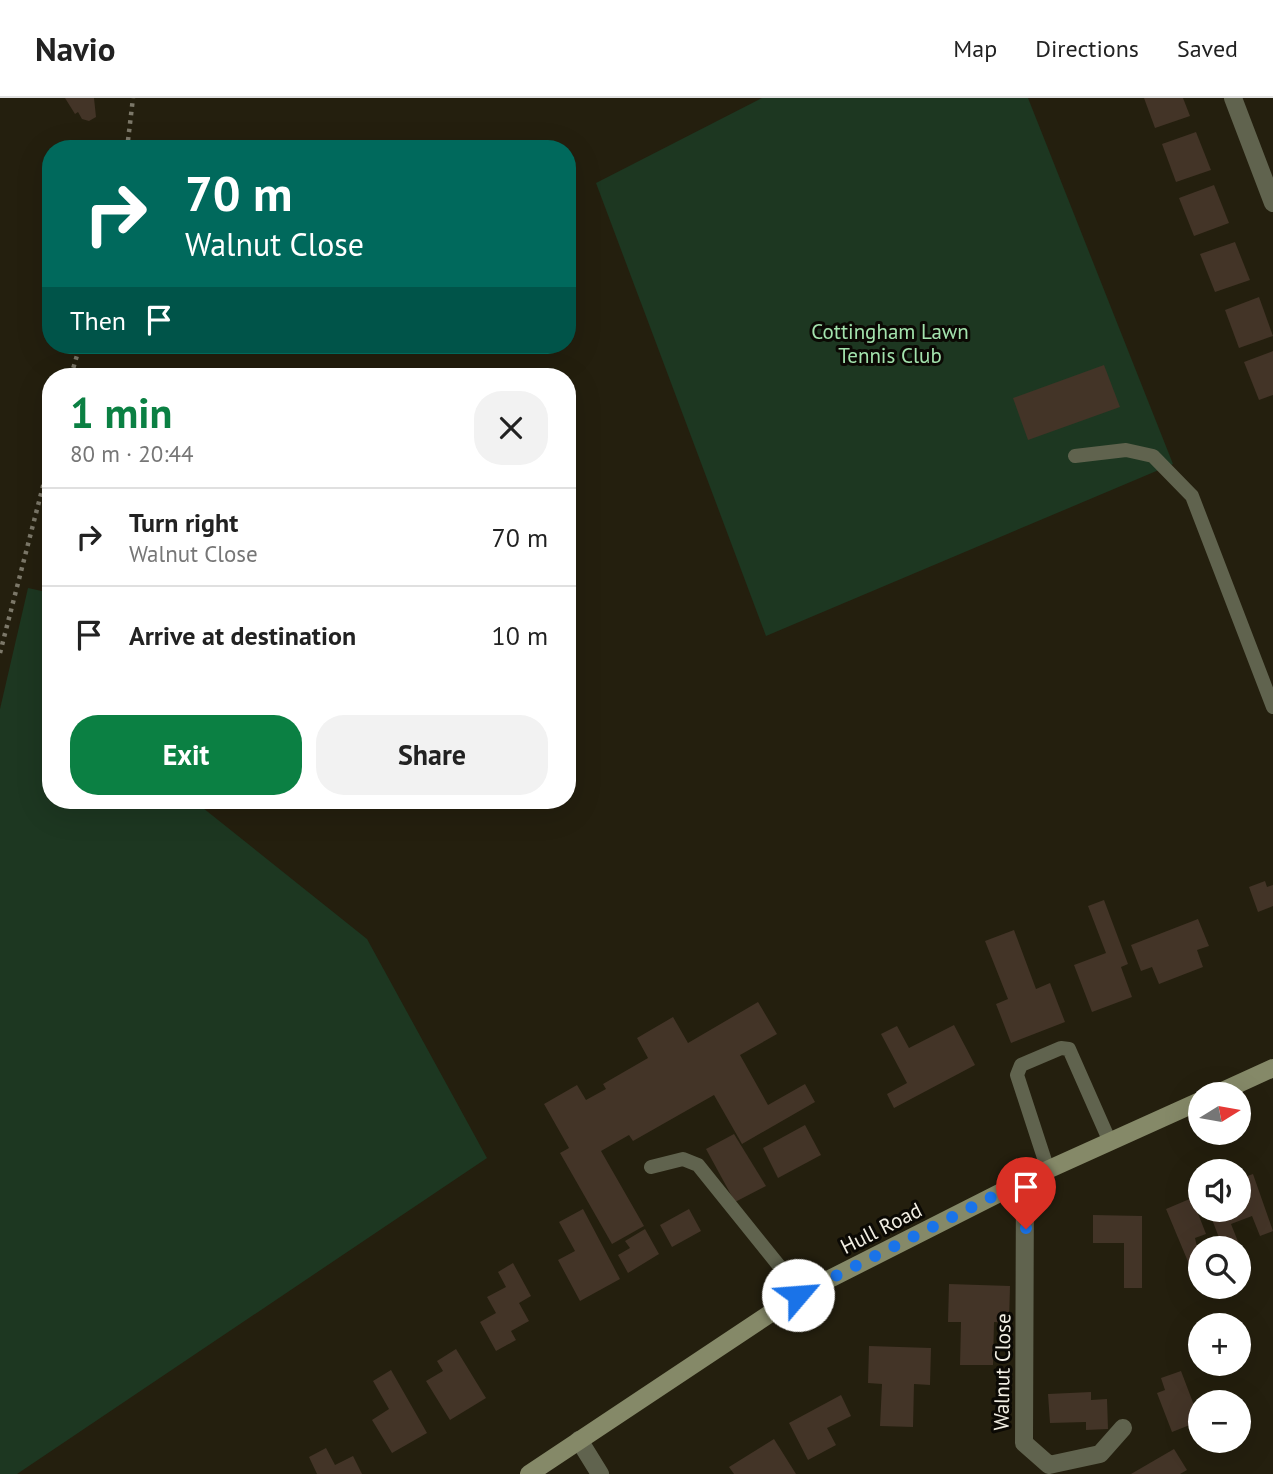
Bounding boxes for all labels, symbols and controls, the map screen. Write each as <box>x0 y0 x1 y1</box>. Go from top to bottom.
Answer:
text: Navio <box>35 27 115 70</box>
text: Map <box>953 33 997 64</box>
text: Directions <box>1035 33 1139 64</box>
text: Saved <box>1177 33 1238 64</box>
text: 70 m <box>185 161 292 225</box>
icon: right <box>70 168 161 259</box>
text: Walnut Close <box>185 223 364 265</box>
icon: arrive <box>140 301 178 339</box>
text: Then <box>70 304 126 337</box>
park label: Cottingham Lawn Tennis Club <box>811 318 969 369</box>
text: 1 min <box>70 385 172 440</box>
button: close <box>474 391 548 465</box>
text: 80 m · 20:44 <box>70 439 194 468</box>
text: Turn right <box>129 506 238 539</box>
icon: right <box>70 518 108 556</box>
text: 70 m <box>492 521 548 554</box>
text: Walnut Close <box>129 539 258 568</box>
icon: arrive <box>70 616 108 654</box>
text: Arrive at destination <box>129 619 356 652</box>
text: 10 m <box>492 619 548 652</box>
button: Exit <box>70 715 302 795</box>
button: Share <box>316 715 548 795</box>
north arrow <box>1188 1082 1251 1144</box>
map controls <box>1188 1082 1251 1453</box>
pin <box>996 1157 1056 1229</box>
button: sound <box>1188 1159 1251 1222</box>
icon: arrive <box>1007 1168 1045 1206</box>
street label: Hull Road <box>836 1196 926 1260</box>
button: search <box>1188 1236 1251 1299</box>
position arrow <box>761 1258 835 1332</box>
street label: Walnut Close <box>987 1313 1017 1431</box>
button: + <box>1188 1313 1251 1376</box>
button: − <box>1188 1390 1251 1453</box>

